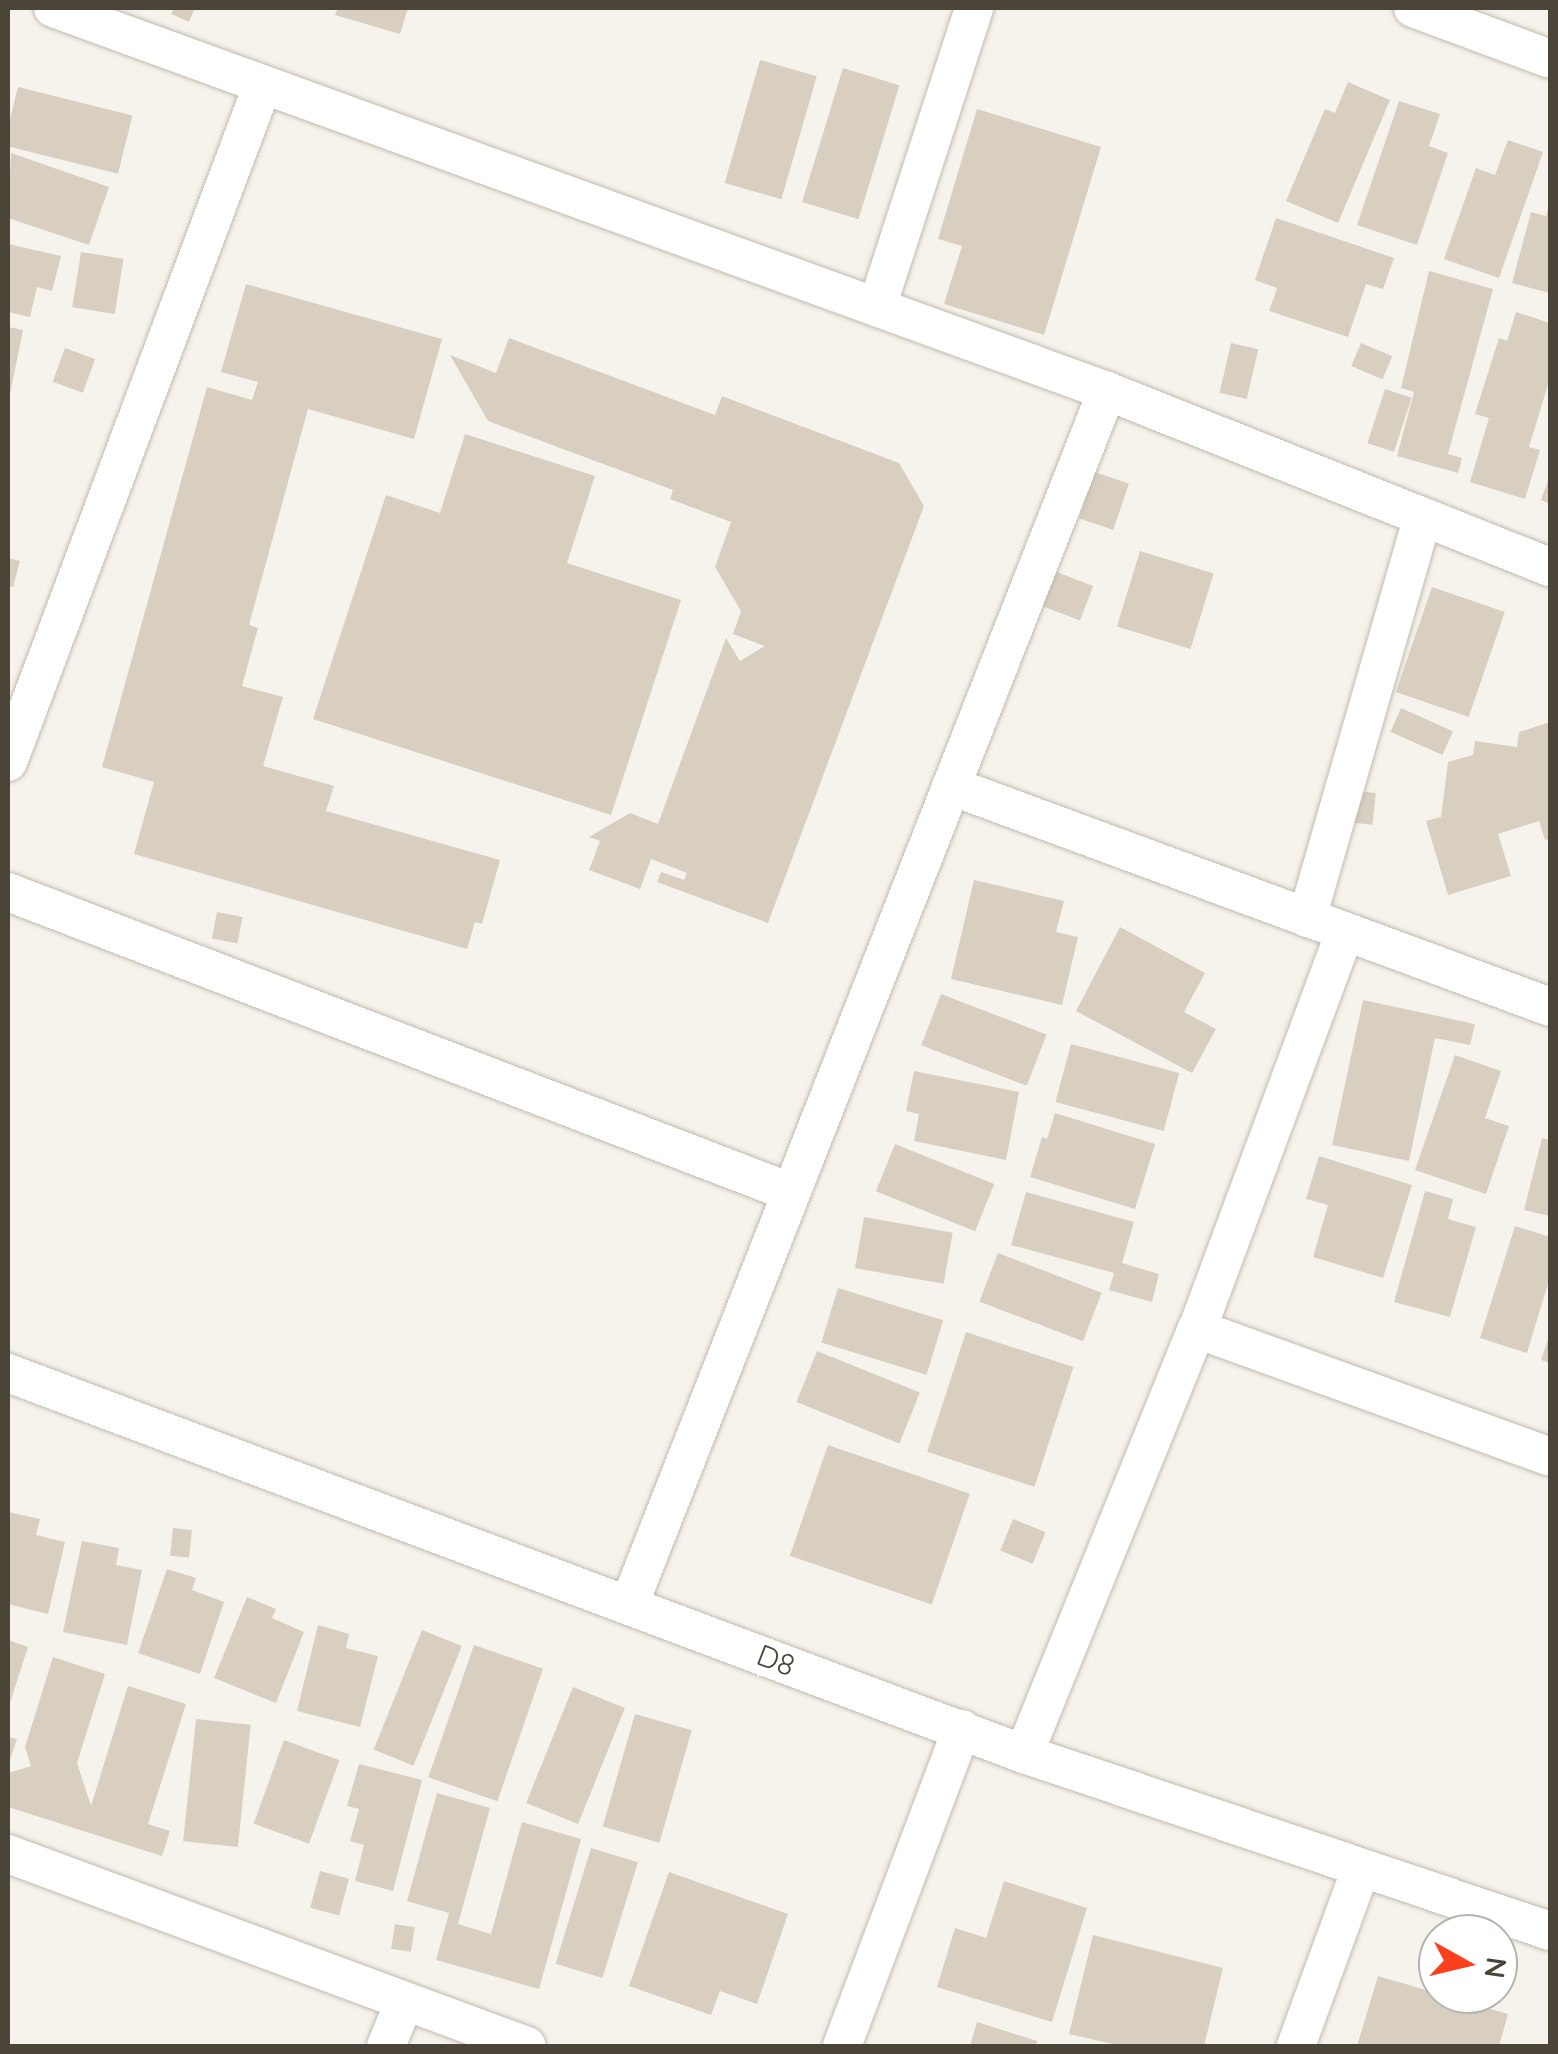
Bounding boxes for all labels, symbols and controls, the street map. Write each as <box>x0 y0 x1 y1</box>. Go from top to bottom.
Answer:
street label: D8 <box>752 1636 800 1684</box>
north arrow <box>1418 1914 1518 2014</box>
text: N <box>1477 1955 1515 1981</box>

